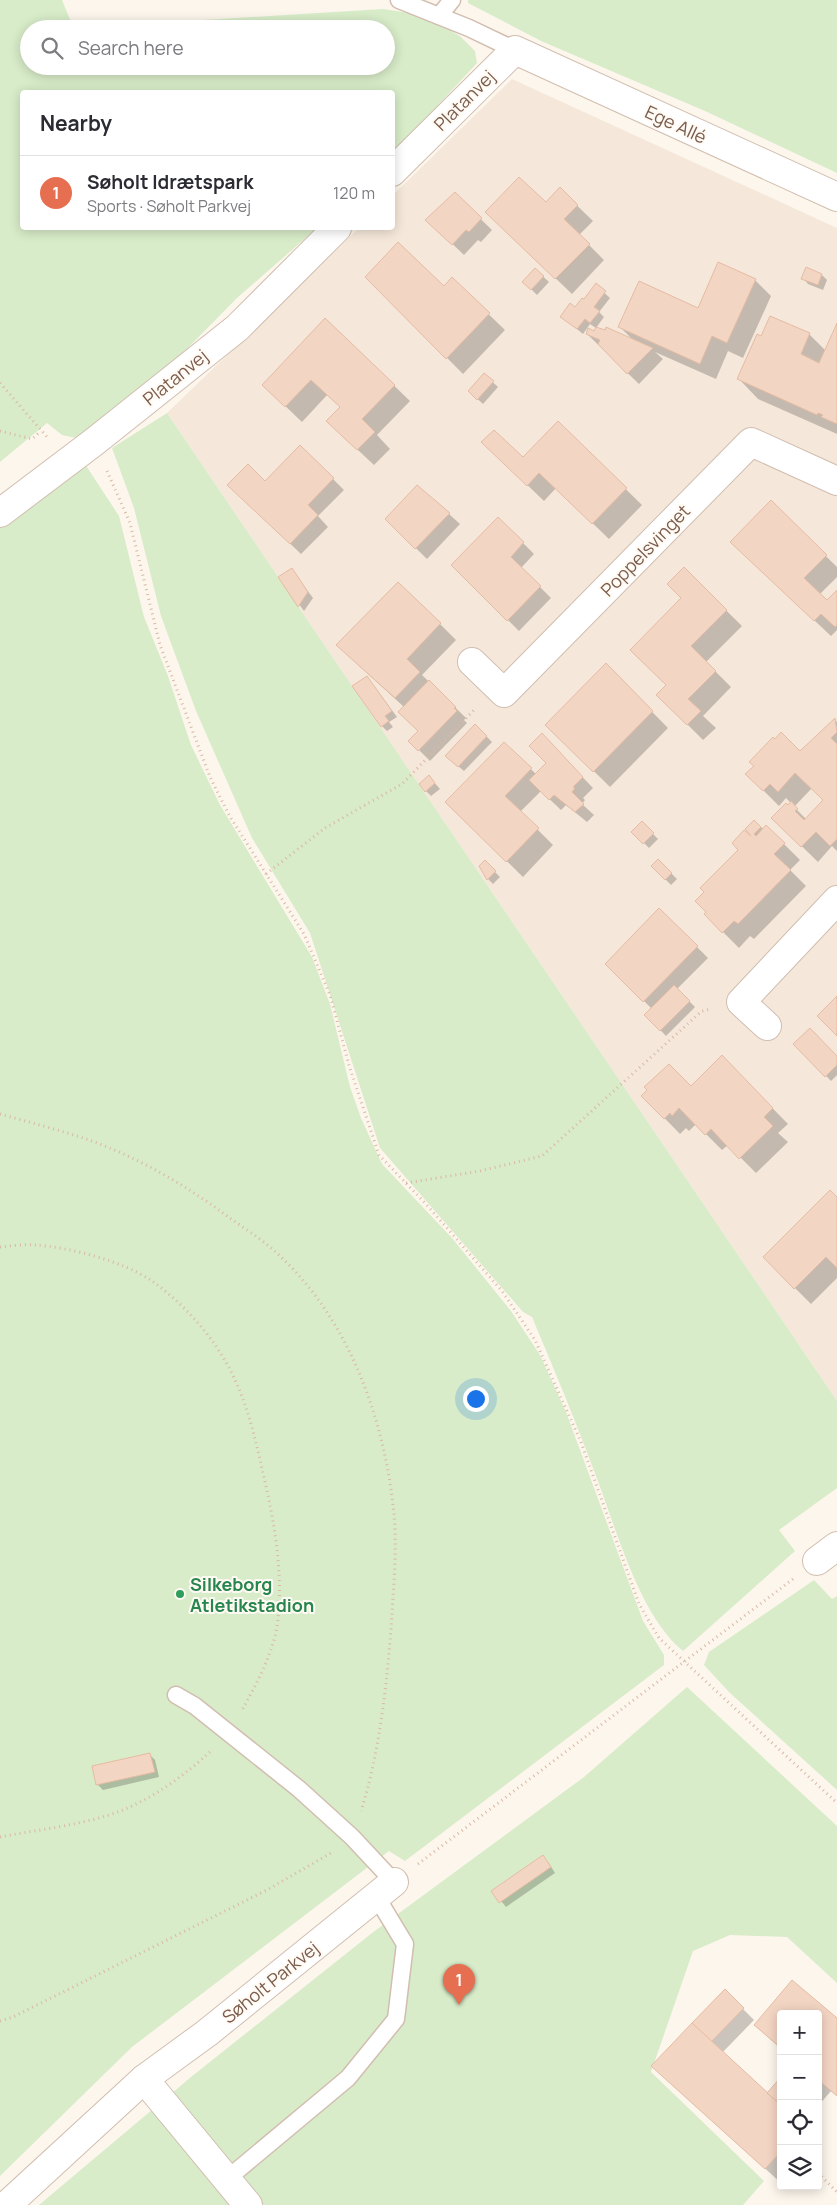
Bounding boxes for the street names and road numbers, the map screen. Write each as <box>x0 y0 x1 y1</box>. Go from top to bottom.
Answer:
street label: Platanvej <box>428 64 500 136</box>
street label: Ege Allé <box>641 99 711 149</box>
street label: Platanvej <box>138 344 212 410</box>
street label: Poppelsvinget <box>595 499 695 601</box>
street label: Søholt Parkvej <box>217 1936 323 2028</box>

